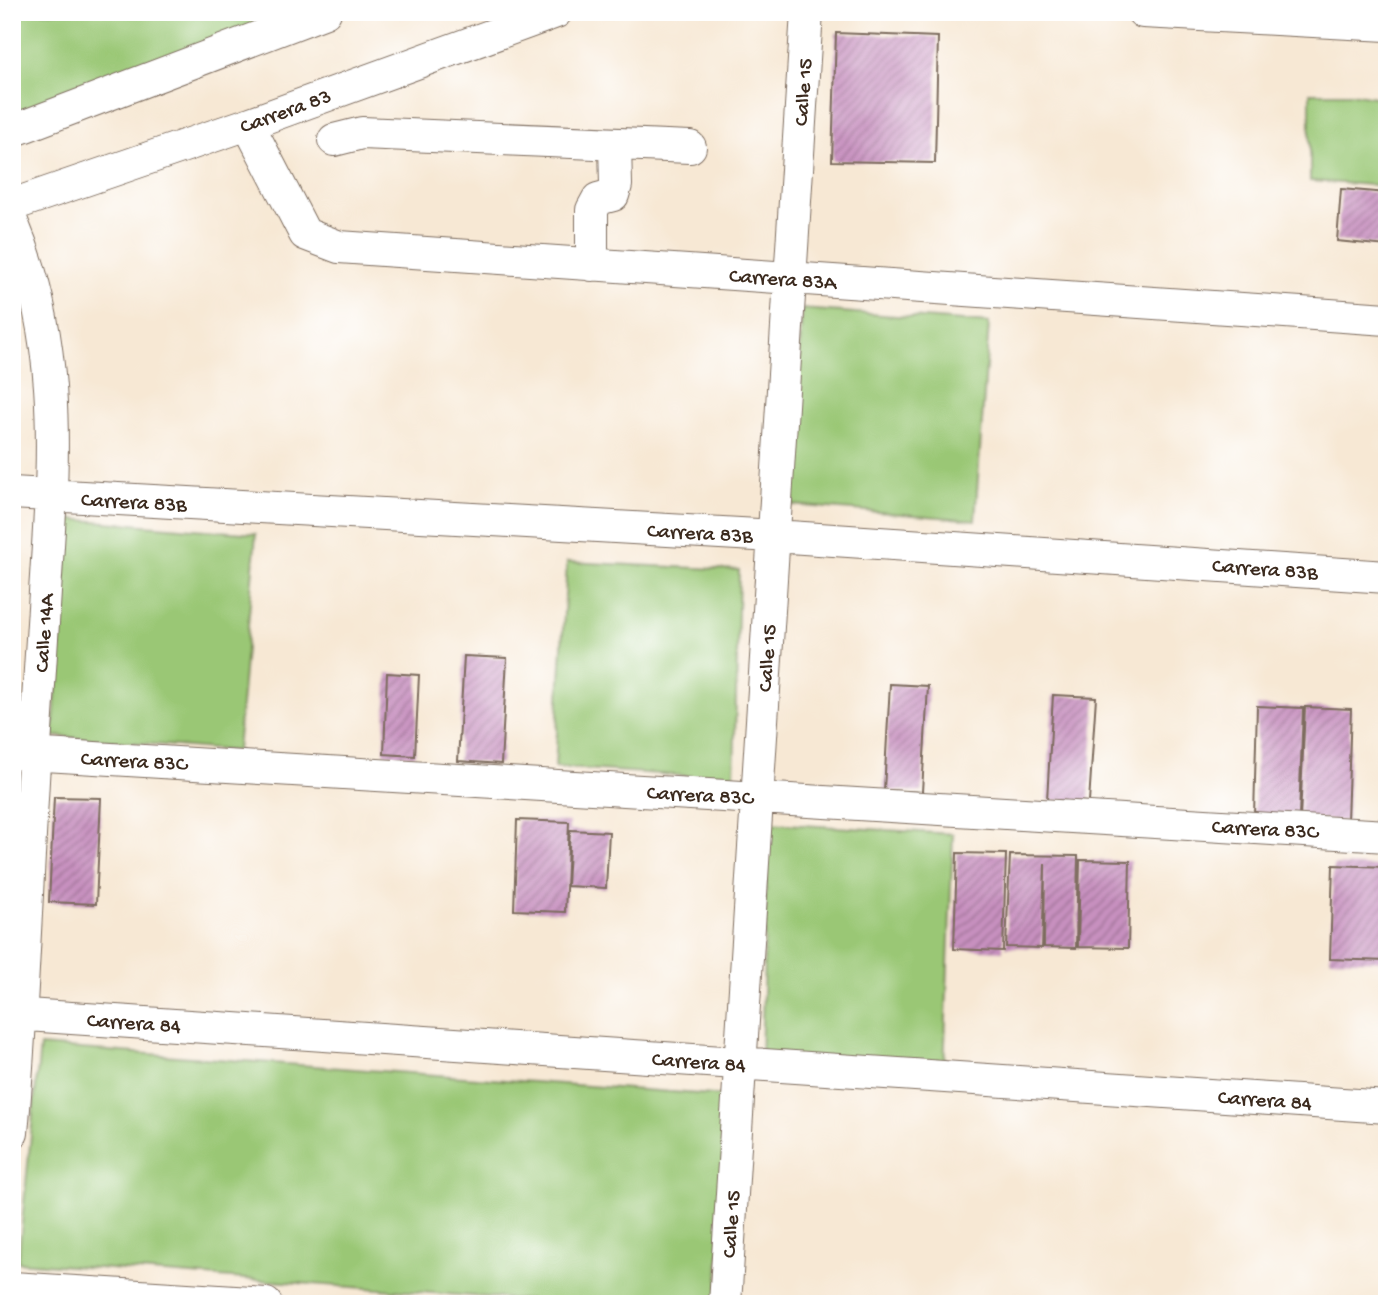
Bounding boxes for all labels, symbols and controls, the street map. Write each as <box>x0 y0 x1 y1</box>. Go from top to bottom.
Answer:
street label: Calle 15 <box>791 58 820 127</box>
street label: Carrera 83 <box>237 85 335 141</box>
street label: Carrera 83A <box>728 265 839 298</box>
street label: Carrera 83B <box>80 489 189 520</box>
street label: Carrera 83B <box>646 520 755 551</box>
street label: Carrera 83B <box>1211 555 1320 588</box>
street label: Calle 14A <box>31 591 62 673</box>
street label: Calle 15 <box>755 624 784 693</box>
street label: Carrera 83C <box>80 748 189 779</box>
street label: Carrera 83C <box>646 782 755 813</box>
street label: Carrera 83C <box>1211 816 1320 847</box>
street label: Carrera 84 <box>86 1010 182 1041</box>
street label: Carrera 84 <box>651 1049 747 1080</box>
street label: Carrera 84 <box>1217 1087 1313 1118</box>
street label: Calle 15 <box>719 1190 748 1259</box>

